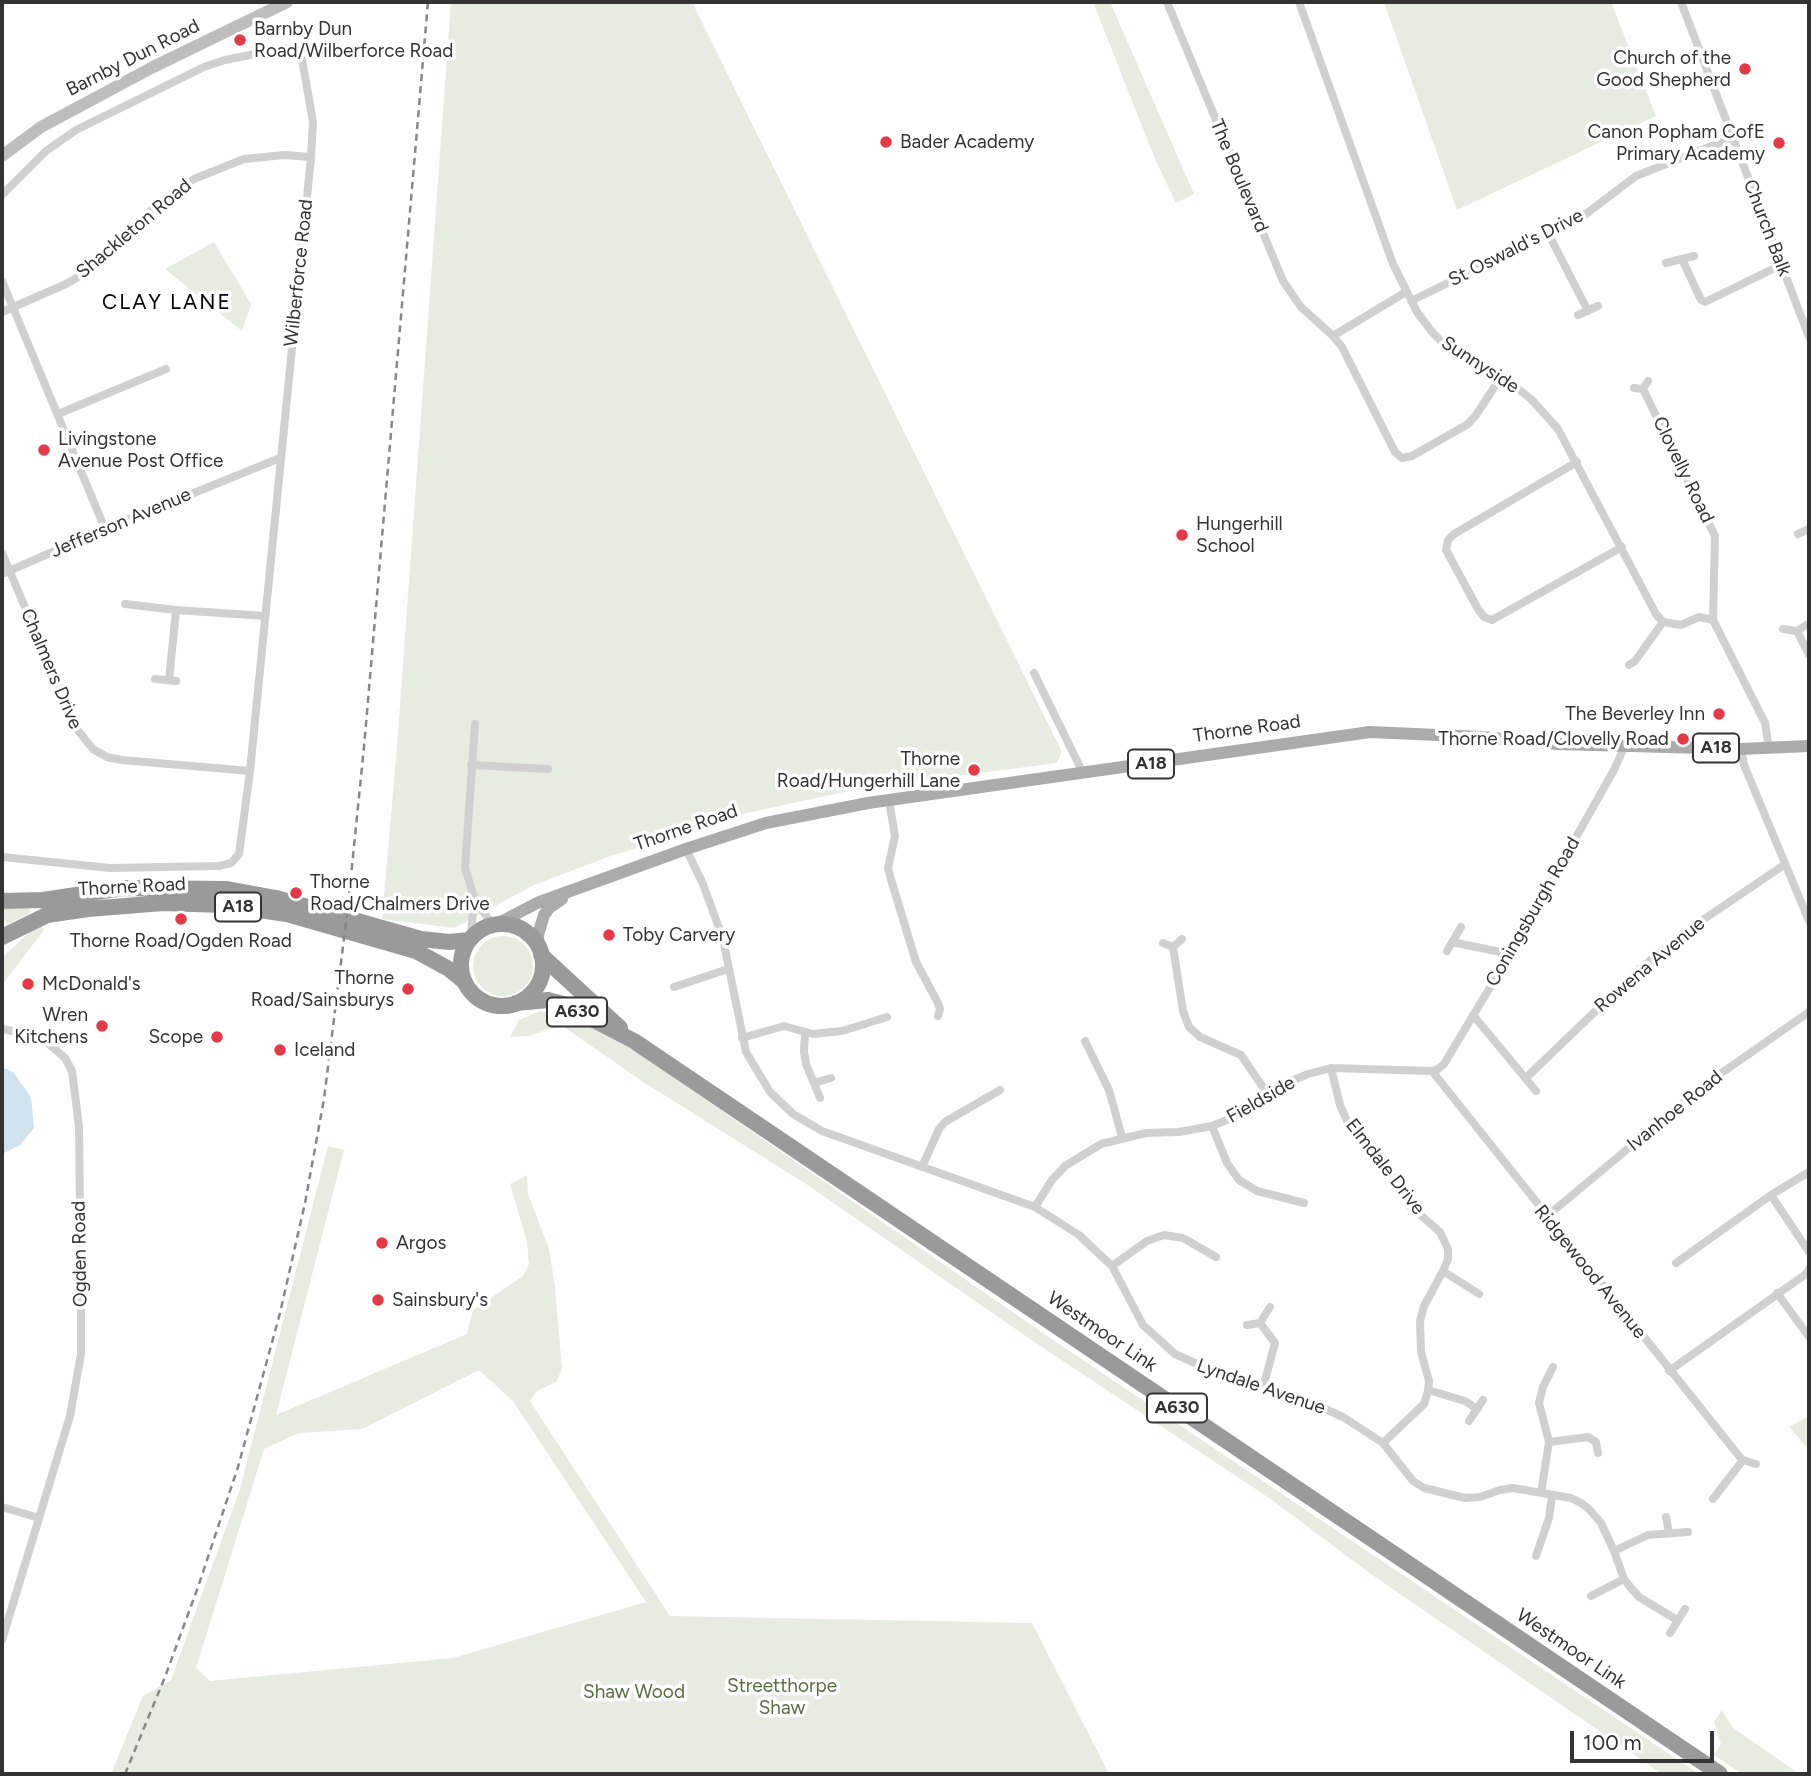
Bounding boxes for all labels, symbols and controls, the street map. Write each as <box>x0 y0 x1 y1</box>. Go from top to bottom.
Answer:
street label: Barnby Dun Road <box>63 15 203 101</box>
place label: Barnby Dun Road/Wilberforce Road <box>254 18 453 62</box>
marker: Barnby Dun Road/Wilberforce Road <box>232 32 248 48</box>
place label: Church of the Good Shepherd <box>1596 47 1731 91</box>
marker: Church of the Good Shepherd <box>1737 61 1753 77</box>
street label: The Boulevard <box>1205 116 1273 236</box>
place label: Canon Popham CofE Primary Academy <box>1588 121 1765 165</box>
place label: Bader Academy <box>900 131 1034 153</box>
marker: Bader Academy <box>878 134 894 150</box>
marker: Canon Popham CofE Primary Academy <box>1771 135 1787 151</box>
street label: Shackleton Road <box>72 174 196 284</box>
street label: Church Balk <box>1738 176 1796 280</box>
street label: Wilberforce Road <box>280 198 318 348</box>
street label: St Oswald's Drive <box>1445 204 1587 292</box>
district label: CLAY LANE <box>103 290 231 316</box>
street label: Sunnyside <box>1437 331 1523 399</box>
street label: Clovelly Road <box>1647 413 1719 527</box>
place label: Livingstone Avenue Post Office <box>58 428 223 472</box>
marker: Livingstone Avenue Post Office <box>36 442 52 458</box>
street label: Jefferson Avenue <box>47 483 195 563</box>
place label: Hungerhill School <box>1196 513 1283 557</box>
marker: Hungerhill School <box>1174 527 1190 543</box>
street label: Chalmers Drive <box>15 605 87 733</box>
place label: The Beverley Inn <box>1565 703 1705 725</box>
marker: The Beverley Inn <box>1711 706 1727 722</box>
street label: Thorne Road <box>1192 710 1302 748</box>
place label: Thorne Road/Clovelly Road <box>1438 728 1669 750</box>
marker: Thorne Road/Clovelly Road <box>1675 731 1691 747</box>
road number: A18 <box>1693 734 1739 762</box>
place label: Thorne Road/Hungerhill Lane <box>777 748 960 792</box>
road number: A18 <box>1128 750 1174 778</box>
marker: Thorne Road/Hungerhill Lane <box>966 762 982 778</box>
street label: Thorne Road <box>631 800 741 856</box>
street label: Coningsburgh Road <box>1481 833 1585 991</box>
place label: Thorne Road/Chalmers Drive <box>310 871 490 915</box>
street label: Thorne Road <box>78 873 186 901</box>
marker: Thorne Road/Chalmers Drive <box>288 885 304 901</box>
road number: A18 <box>215 893 261 922</box>
marker: Thorne Road/Ogden Road <box>173 911 189 927</box>
street label: Rowena Avenue <box>1590 912 1710 1018</box>
place label: Toby Carvery <box>623 924 735 946</box>
marker: Toby Carvery <box>601 927 617 943</box>
place label: Thorne Road/Ogden Road <box>70 930 292 952</box>
place label: Thorne Road/Sainsburys <box>251 967 394 1011</box>
place label: McDonald's <box>42 973 141 995</box>
marker: McDonald's <box>20 976 36 992</box>
marker: Thorne Road/Sainsburys <box>400 981 416 997</box>
road number: A630 <box>547 998 607 1027</box>
place label: Wren Kitchens <box>14 1004 88 1048</box>
marker: Wren Kitchens <box>94 1018 110 1034</box>
place label: Scope <box>148 1026 203 1048</box>
marker: Scope <box>209 1029 225 1045</box>
place label: Iceland <box>294 1039 355 1061</box>
marker: Iceland <box>272 1042 288 1058</box>
street label: Ivanhoe Road <box>1623 1066 1727 1156</box>
street label: Fieldside <box>1223 1071 1299 1129</box>
street label: Elmdale Drive <box>1340 1114 1430 1220</box>
street label: Ogden Road <box>68 1201 92 1307</box>
street label: Ridgewood Avenue <box>1529 1201 1651 1343</box>
place label: Argos <box>396 1232 446 1254</box>
marker: Argos <box>374 1235 390 1251</box>
street label: Westmoor Link <box>1043 1287 1161 1377</box>
place label: Sainsbury's <box>392 1289 488 1311</box>
marker: Sainsbury's <box>370 1292 386 1308</box>
street label: Lyndale Avenue <box>1194 1354 1328 1420</box>
road number: A630 <box>1147 1394 1207 1422</box>
street label: Westmoor Link <box>1512 1604 1630 1694</box>
park label: Streetthorpe Shaw <box>727 1675 837 1719</box>
park label: Shaw Wood <box>583 1681 685 1703</box>
scale bar <box>1573 1716 1716 1760</box>
text: 100 m <box>1583 1730 1642 1755</box>

